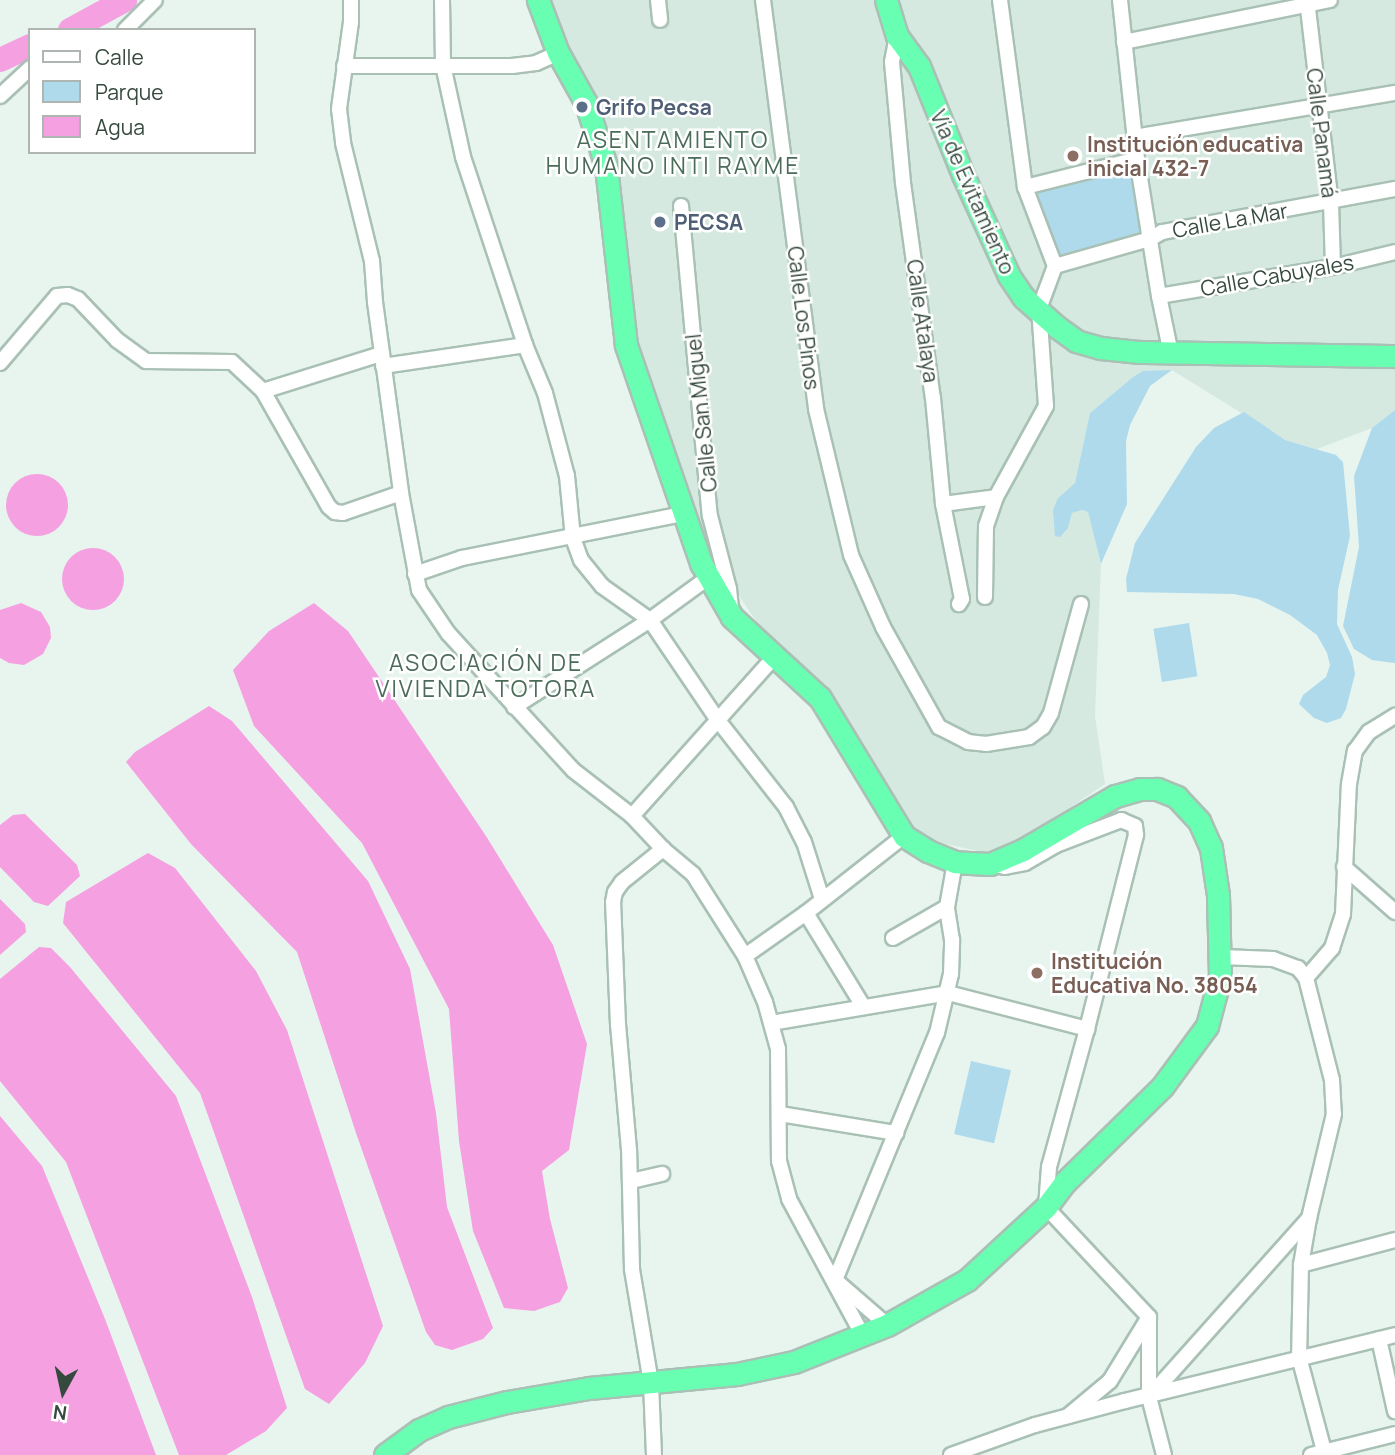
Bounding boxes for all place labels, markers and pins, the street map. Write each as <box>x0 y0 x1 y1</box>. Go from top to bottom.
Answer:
place label: Grifo Pecsa <box>596 94 712 120</box>
marker: Grifo Pecsa <box>574 99 590 115</box>
place label: Institución educativa inicial 432-7 <box>1087 131 1303 181</box>
marker: Institución educativa inicial 432-7 <box>1065 148 1081 164</box>
place label: PECSA <box>674 209 743 235</box>
marker: PECSA <box>652 214 668 230</box>
place label: Institución Educativa No. 38054 <box>1051 948 1258 998</box>
marker: Institución Educativa No. 38054 <box>1029 965 1045 981</box>

